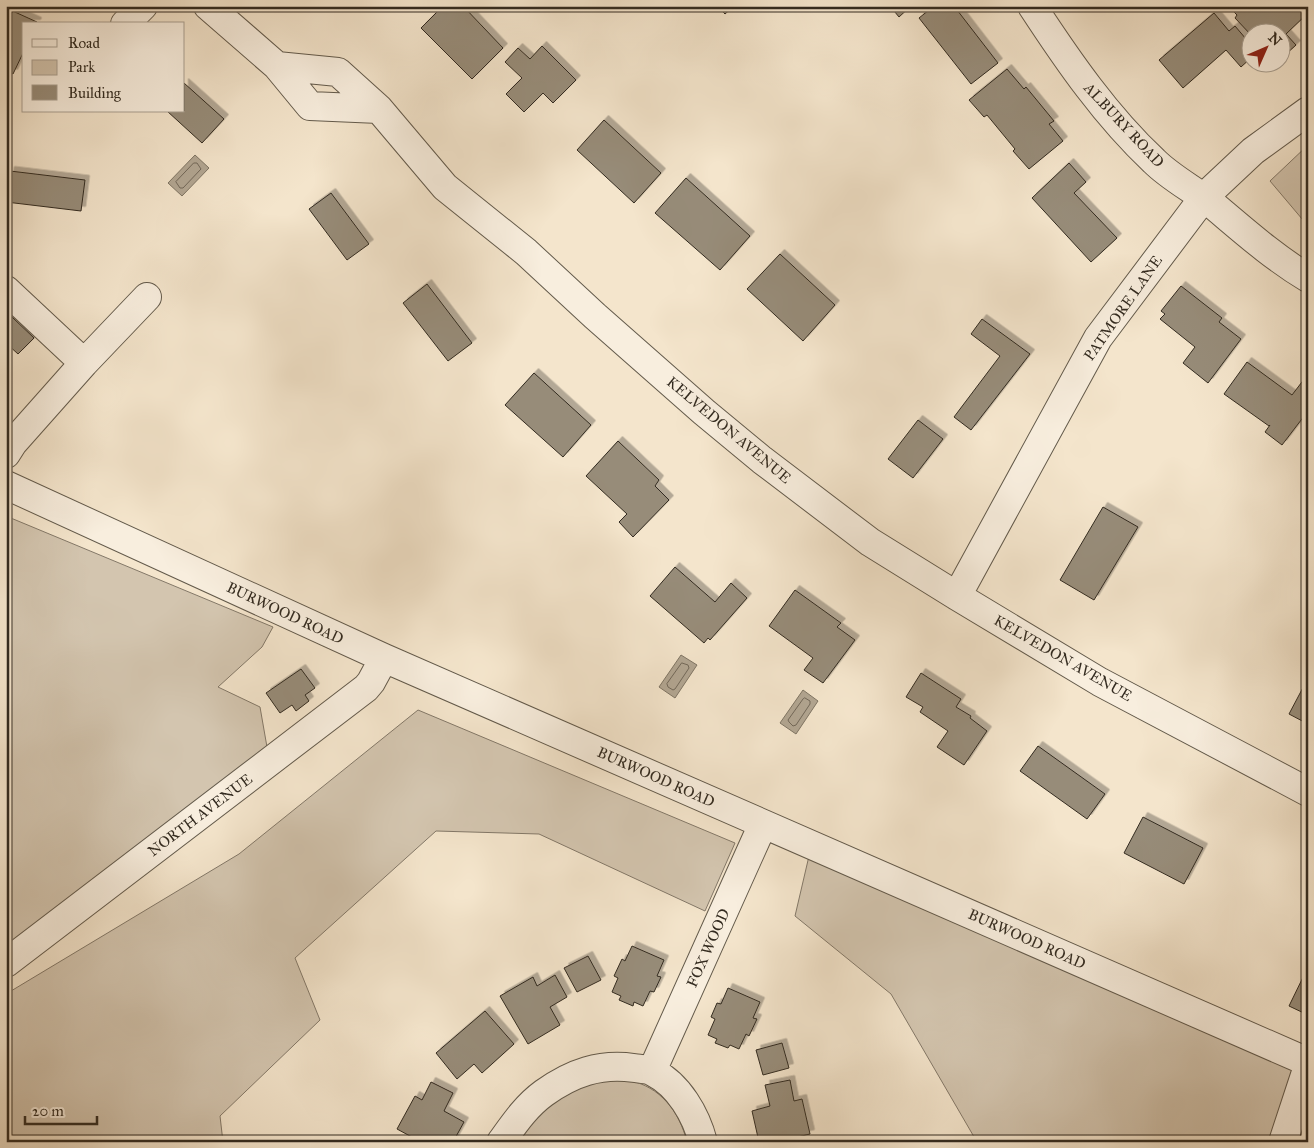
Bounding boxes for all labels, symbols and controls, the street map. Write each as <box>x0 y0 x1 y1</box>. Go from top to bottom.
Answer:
legend <box>22 22 185 112</box>
north arrow <box>1242 22 1292 72</box>
text: N <box>1265 29 1285 49</box>
text: Road <box>68 34 100 52</box>
text: Park <box>68 58 95 76</box>
street label: ALBURY ROAD <box>1079 78 1168 171</box>
text: Building <box>68 84 122 102</box>
street label: PATMORE LANE <box>1080 252 1166 364</box>
street label: KELVEDON AVENUE <box>663 373 795 487</box>
street label: BURWOOD ROAD <box>224 578 346 648</box>
street label: KELVEDON AVENUE <box>991 611 1136 705</box>
street label: BURWOOD ROAD <box>594 743 718 811</box>
street label: NORTH AVENUE <box>144 770 256 860</box>
street label: BURWOOD ROAD <box>965 905 1089 973</box>
street label: FOX WOOD <box>683 906 733 990</box>
scale bar <box>25 1093 98 1125</box>
text: 20 m <box>32 1102 64 1120</box>

